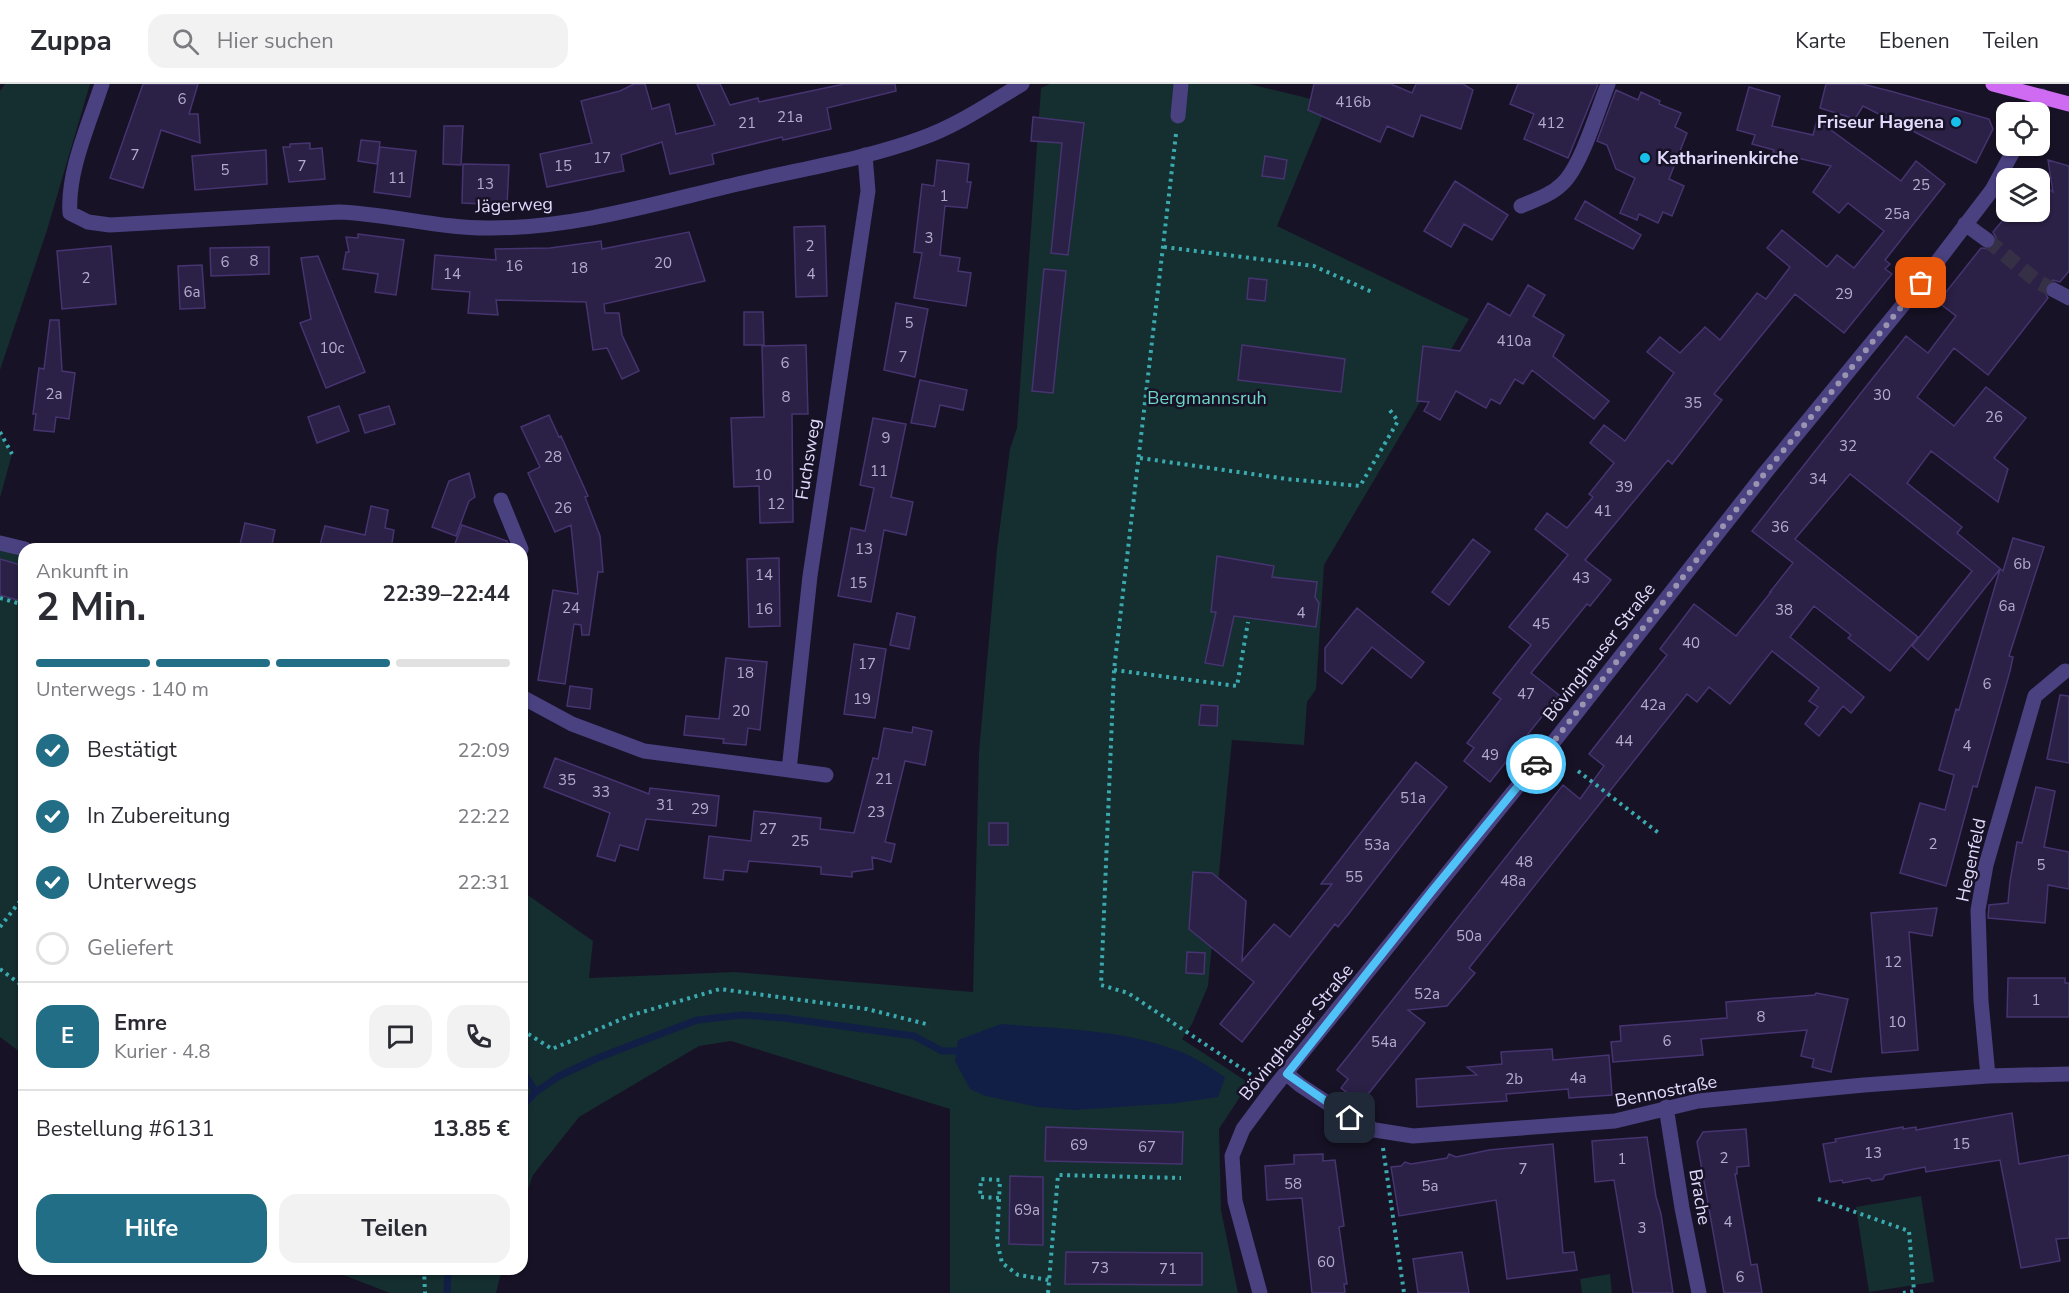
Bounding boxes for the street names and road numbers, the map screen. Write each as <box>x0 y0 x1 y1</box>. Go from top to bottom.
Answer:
street label: Jägerweg <box>474 192 553 218</box>
street label: Fuchsweg <box>790 417 826 501</box>
street label: Bövinghauser Straße <box>1537 578 1661 726</box>
street label: Hegenfeld <box>1950 816 1992 904</box>
street label: Bövinghauser Straße <box>1233 959 1359 1105</box>
street label: Bennostraße <box>1613 1069 1719 1113</box>
street label: Brache <box>1683 1167 1717 1227</box>

